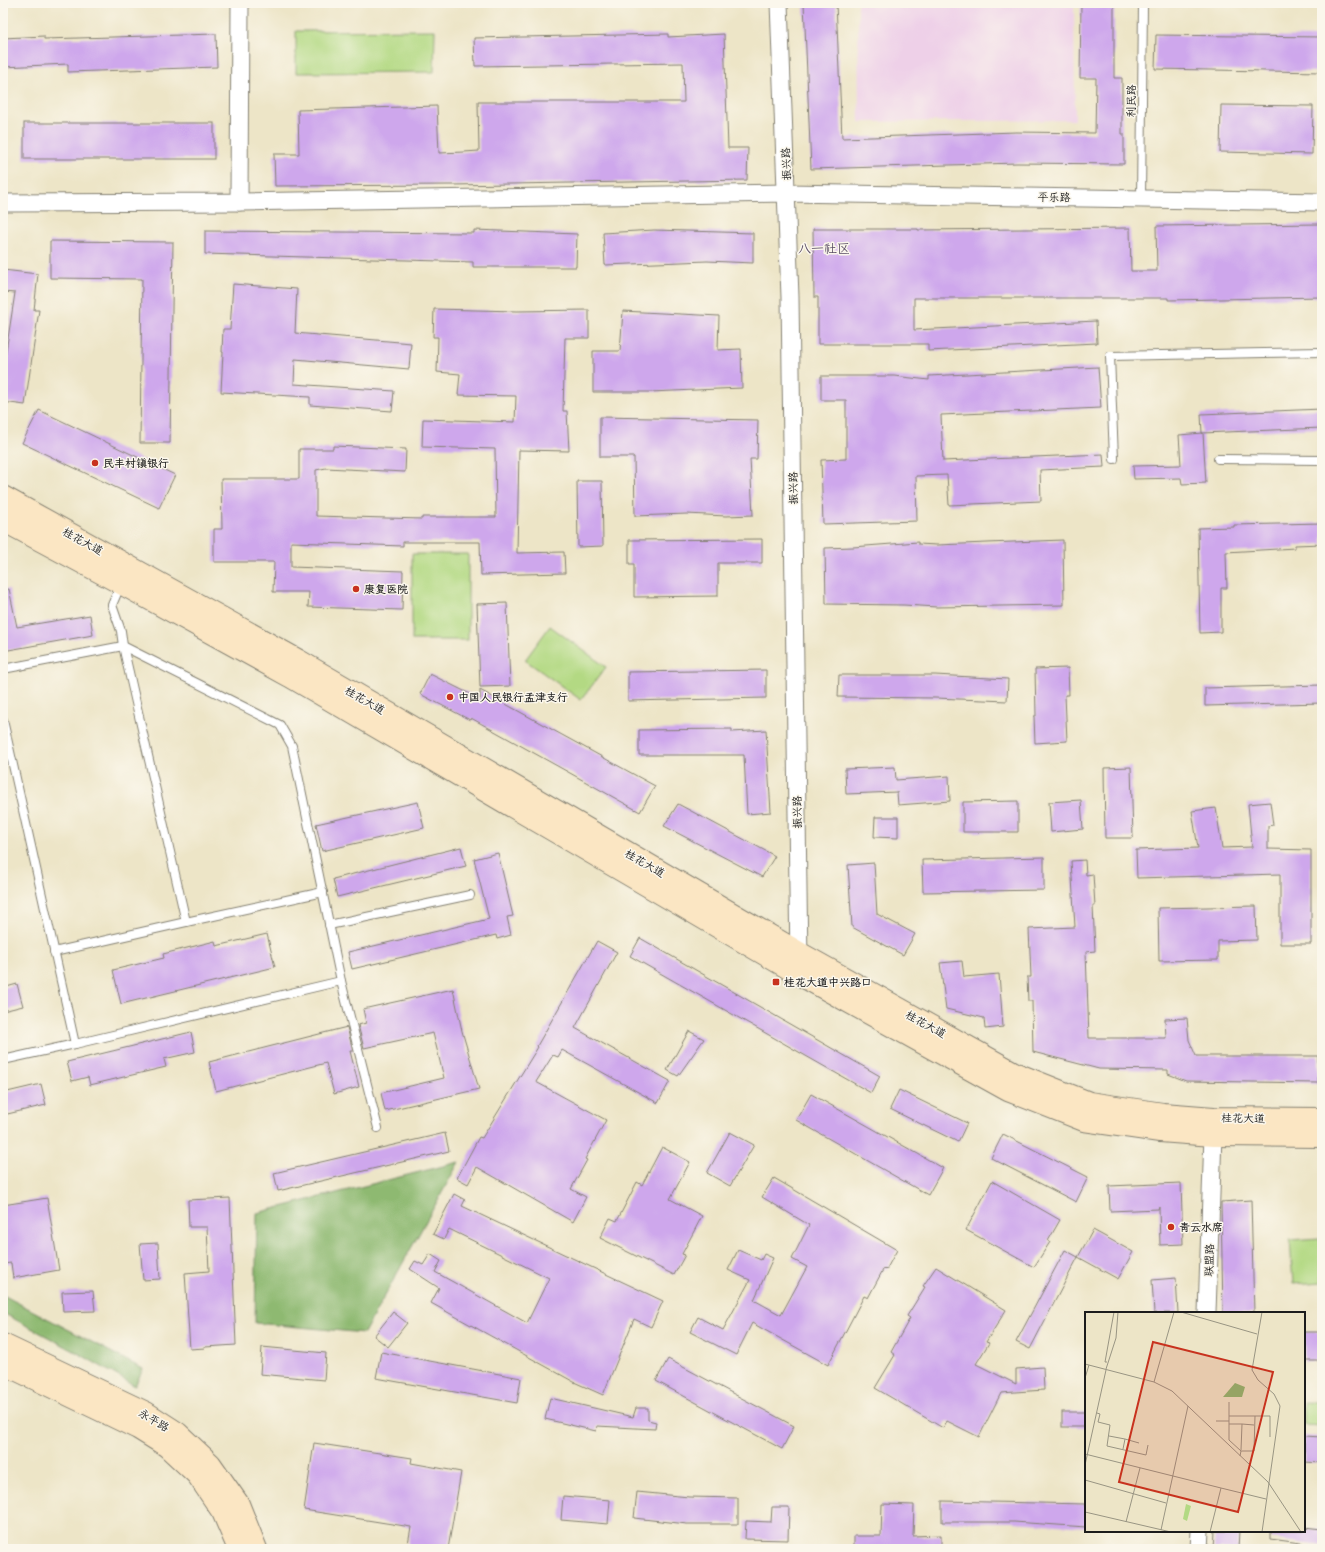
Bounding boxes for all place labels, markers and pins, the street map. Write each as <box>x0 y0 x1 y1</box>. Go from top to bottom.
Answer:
place label: 民丰村镇银行 <box>103 457 169 471</box>
marker: 民丰村镇银行 <box>90 458 100 468</box>
marker: 康复医院 <box>351 584 361 594</box>
place label: 康复医院 <box>364 584 408 597</box>
marker: 中国人民银行孟津支行 <box>445 692 455 702</box>
place label: 中国人民银行孟津支行 <box>458 692 568 705</box>
place label: 桂花大道中兴路口 <box>784 976 872 990</box>
marker: 桂花大道中兴路口 <box>771 977 781 987</box>
marker: 青云水席 <box>1166 1222 1176 1232</box>
place label: 青云水席 <box>1179 1222 1223 1235</box>

